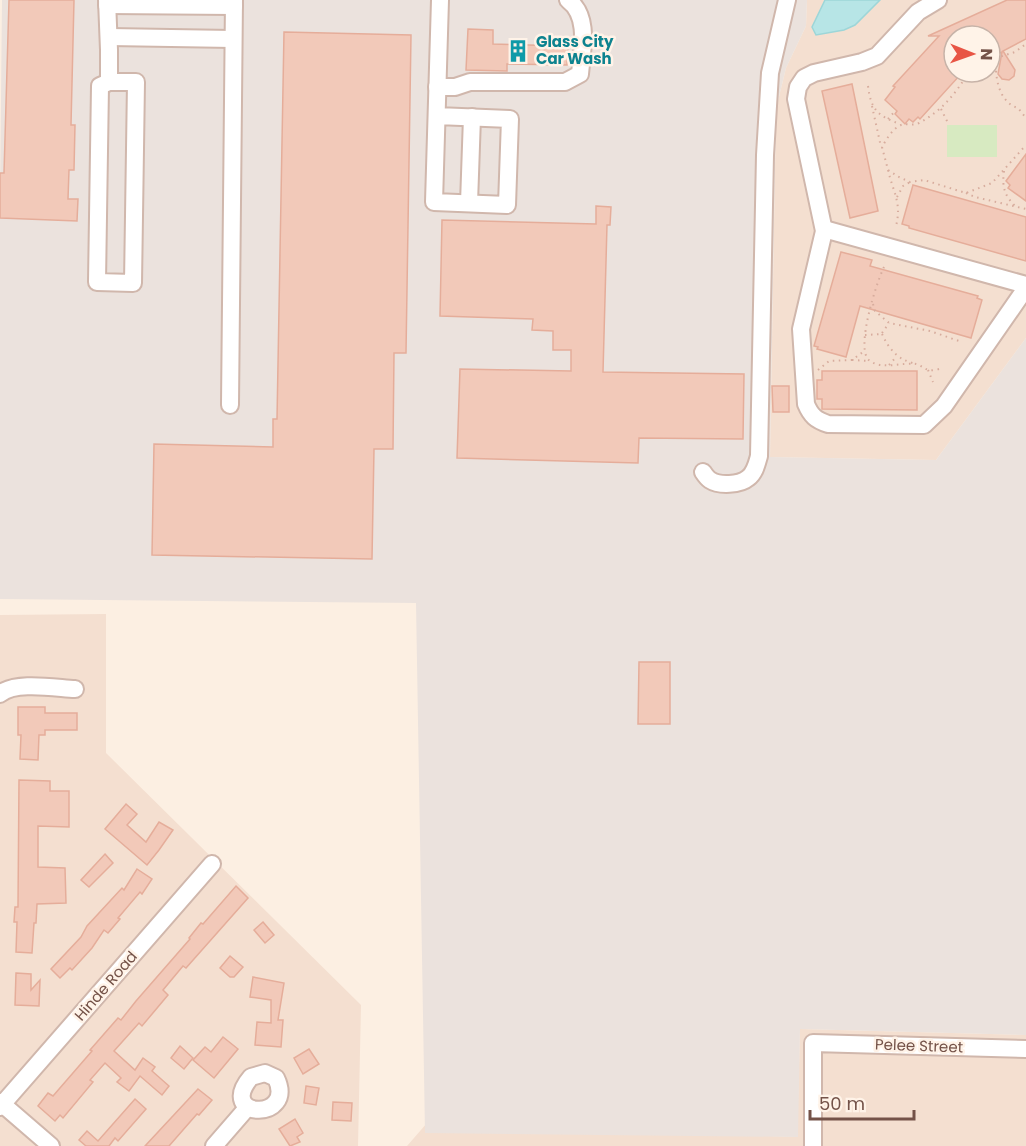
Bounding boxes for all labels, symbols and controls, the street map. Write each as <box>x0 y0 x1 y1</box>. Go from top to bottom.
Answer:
north arrow <box>942 24 1002 84</box>
place label: Glass City Car Wash <box>536 31 614 69</box>
building icon: Glass City Car Wash <box>505 38 531 64</box>
text: N <box>975 48 998 60</box>
street label: Hinde Road <box>69 946 142 1025</box>
street label: Pelee Street <box>875 1033 963 1058</box>
scale bar <box>810 1083 914 1121</box>
text: 50 m <box>819 1091 865 1116</box>

